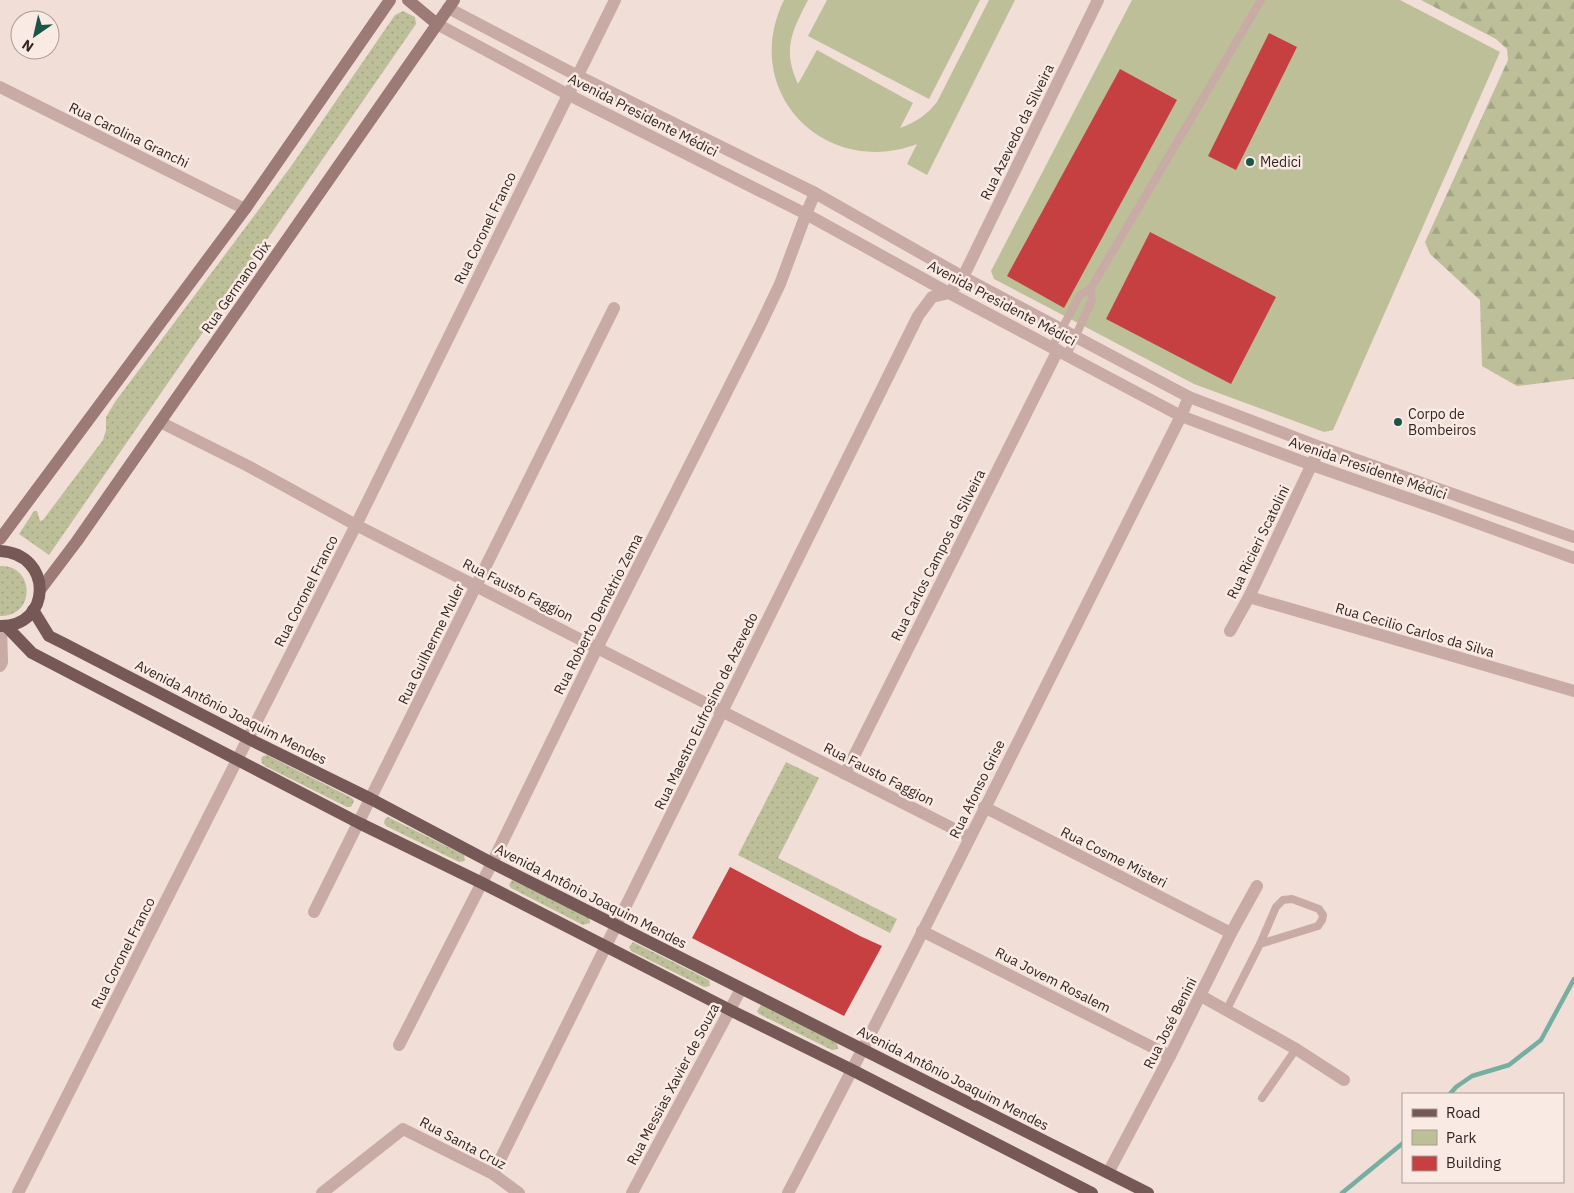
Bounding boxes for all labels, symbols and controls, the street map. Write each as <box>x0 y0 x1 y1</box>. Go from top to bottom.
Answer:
north arrow <box>10 10 60 60</box>
text: N <box>18 35 37 56</box>
street label: Rua Azevedo da Silveira <box>976 61 1058 203</box>
street label: Avenida Presidente Médici <box>565 69 721 161</box>
street label: Rua Carolina Granchi <box>66 98 192 172</box>
place label: Medici <box>1260 153 1301 171</box>
marker: Medici <box>1244 156 1256 168</box>
street label: Rua Coronel Franco <box>450 169 520 287</box>
street label: Rua Germano Dix <box>197 237 275 337</box>
street label: Avenida Presidente Médici <box>925 256 1079 350</box>
place label: Corpo de Bombeiros <box>1408 405 1476 439</box>
marker: Corpo de Bombeiros <box>1392 416 1404 428</box>
street label: Avenida Presidente Médici <box>1287 433 1449 503</box>
street label: Rua Carlos Campos da Silveira <box>887 466 989 644</box>
street label: Rua Ricieri Scatolini <box>1223 482 1293 602</box>
street label: Rua Roberto Demétrio Zema <box>549 530 647 698</box>
street label: Rua Coronel Franco <box>270 532 342 650</box>
street label: Rua Fausto Faggion <box>460 554 576 626</box>
street label: Rua Guilherme Muler <box>394 580 468 708</box>
street label: Rua Cecilio Carlos da Silva <box>1333 599 1497 661</box>
street label: Rua Maestro Eufrosino de Azevedo <box>650 609 762 813</box>
street label: Avenida Antônio Joaquim Mendes <box>132 656 330 768</box>
street label: Rua Afonso Grise <box>945 736 1009 841</box>
street label: Rua Fausto Faggion <box>821 738 937 810</box>
street label: Rua Cosme Misteri <box>1058 822 1170 892</box>
street label: Avenida Antônio Joaquim Mendes <box>492 840 690 952</box>
street label: Rua Coronel Franco <box>87 894 159 1012</box>
street label: Rua Jovem Rosalem <box>992 943 1114 1017</box>
street label: Rua José Benini <box>1139 974 1201 1072</box>
street label: Rua Messias Xavier de Souza <box>623 1000 724 1168</box>
street label: Avenida Antônio Joaquim Mendes <box>854 1022 1052 1134</box>
legend <box>1402 1093 1564 1183</box>
text: Road <box>1446 1103 1481 1122</box>
street label: Rua Santa Cruz <box>417 1113 510 1174</box>
text: Park <box>1446 1128 1476 1147</box>
text: Building <box>1446 1153 1501 1172</box>

